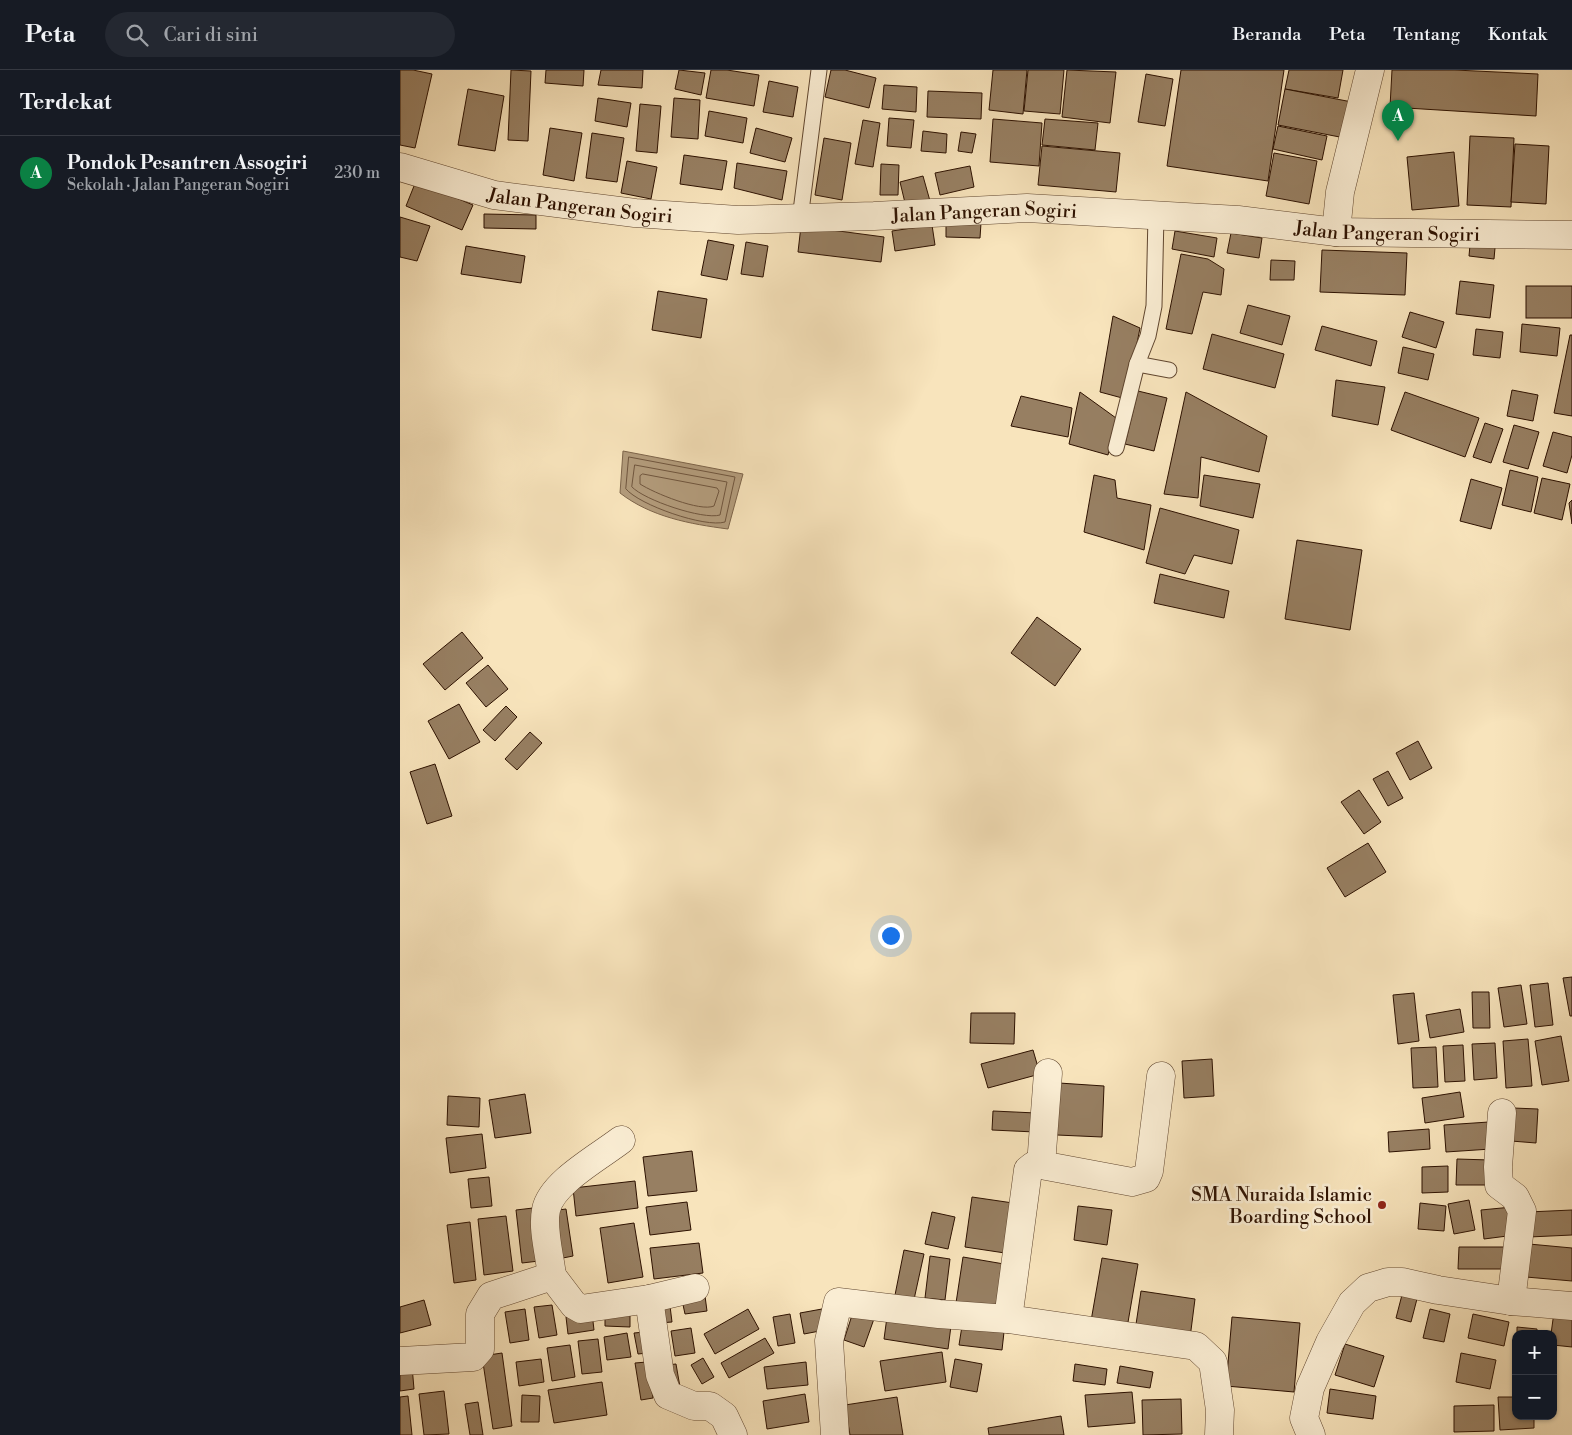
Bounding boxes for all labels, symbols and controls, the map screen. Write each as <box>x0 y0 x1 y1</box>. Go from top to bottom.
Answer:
search box <box>105 12 455 57</box>
text: Peta <box>25 20 75 50</box>
icon: search <box>123 21 151 49</box>
text: Cari di sini <box>163 23 258 47</box>
text: Beranda <box>1233 23 1301 46</box>
text: Peta <box>1329 23 1365 46</box>
text: Tentang <box>1393 23 1460 46</box>
text: Kontak <box>1488 23 1547 46</box>
text: Terdekat <box>20 90 111 116</box>
pin: A <box>1382 100 1414 141</box>
text: Pondok Pesantren Assogiri <box>67 151 307 175</box>
text: A <box>30 163 42 183</box>
text: 230 m <box>334 163 380 183</box>
text: Sekolah · Jalan Pangeran Sogiri <box>67 175 290 195</box>
street label: Jalan Pangeran Sogiri <box>484 182 673 229</box>
street label: Jalan Pangeran Sogiri <box>890 197 1078 228</box>
street label: Jalan Pangeran Sogiri <box>1292 216 1480 247</box>
your location <box>878 923 904 949</box>
place label: SMA Nuraida Islamic Boarding School <box>1191 1183 1372 1229</box>
marker: SMA Nuraida Islamic Boarding School <box>1376 1199 1388 1211</box>
map controls <box>1512 1330 1557 1420</box>
button: + <box>1512 1330 1557 1375</box>
button: − <box>1512 1375 1557 1420</box>

